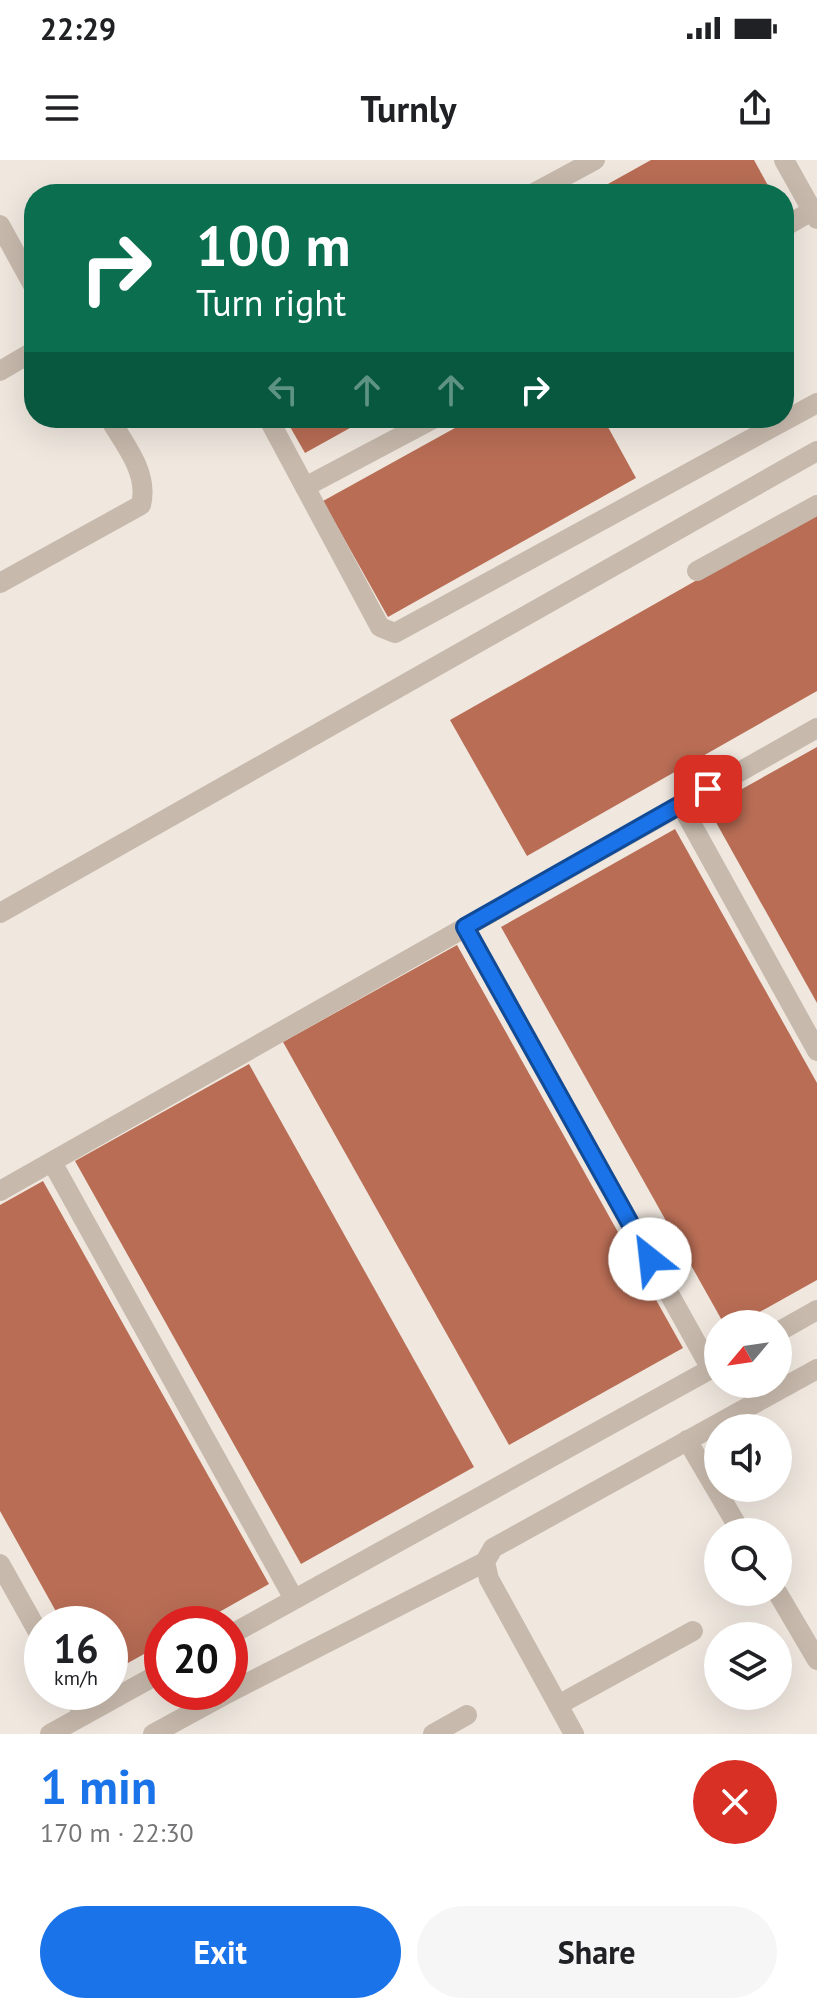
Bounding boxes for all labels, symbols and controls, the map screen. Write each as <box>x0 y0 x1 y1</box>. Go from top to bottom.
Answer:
text: 22:29 <box>40 9 116 48</box>
text: Turnly <box>360 85 457 132</box>
icon: menu <box>40 86 84 130</box>
icon: share <box>733 86 777 130</box>
text: 100 m <box>196 209 351 281</box>
icon: right <box>64 216 168 320</box>
text: Turn right <box>196 279 346 326</box>
icon: left <box>261 368 305 412</box>
icon: ahead <box>345 368 389 412</box>
icon: ahead <box>429 368 473 412</box>
icon: right <box>513 368 557 412</box>
pin <box>674 755 742 823</box>
icon: arrive <box>686 767 730 811</box>
position arrow <box>608 1217 692 1301</box>
north arrow <box>704 1310 792 1398</box>
map controls <box>704 1310 792 1710</box>
button: sound <box>704 1414 792 1502</box>
button: search <box>704 1518 792 1606</box>
speed limit sign: 20 <box>144 1606 248 1710</box>
text: 16 <box>53 1622 99 1674</box>
button: layers <box>704 1622 792 1710</box>
text: km/h <box>54 1665 98 1691</box>
text: 1 min <box>40 1755 157 1817</box>
button: close <box>693 1760 777 1844</box>
text: 170 m · 22:30 <box>40 1816 194 1849</box>
button: Exit <box>40 1906 401 1998</box>
button: Share <box>417 1906 777 1998</box>

